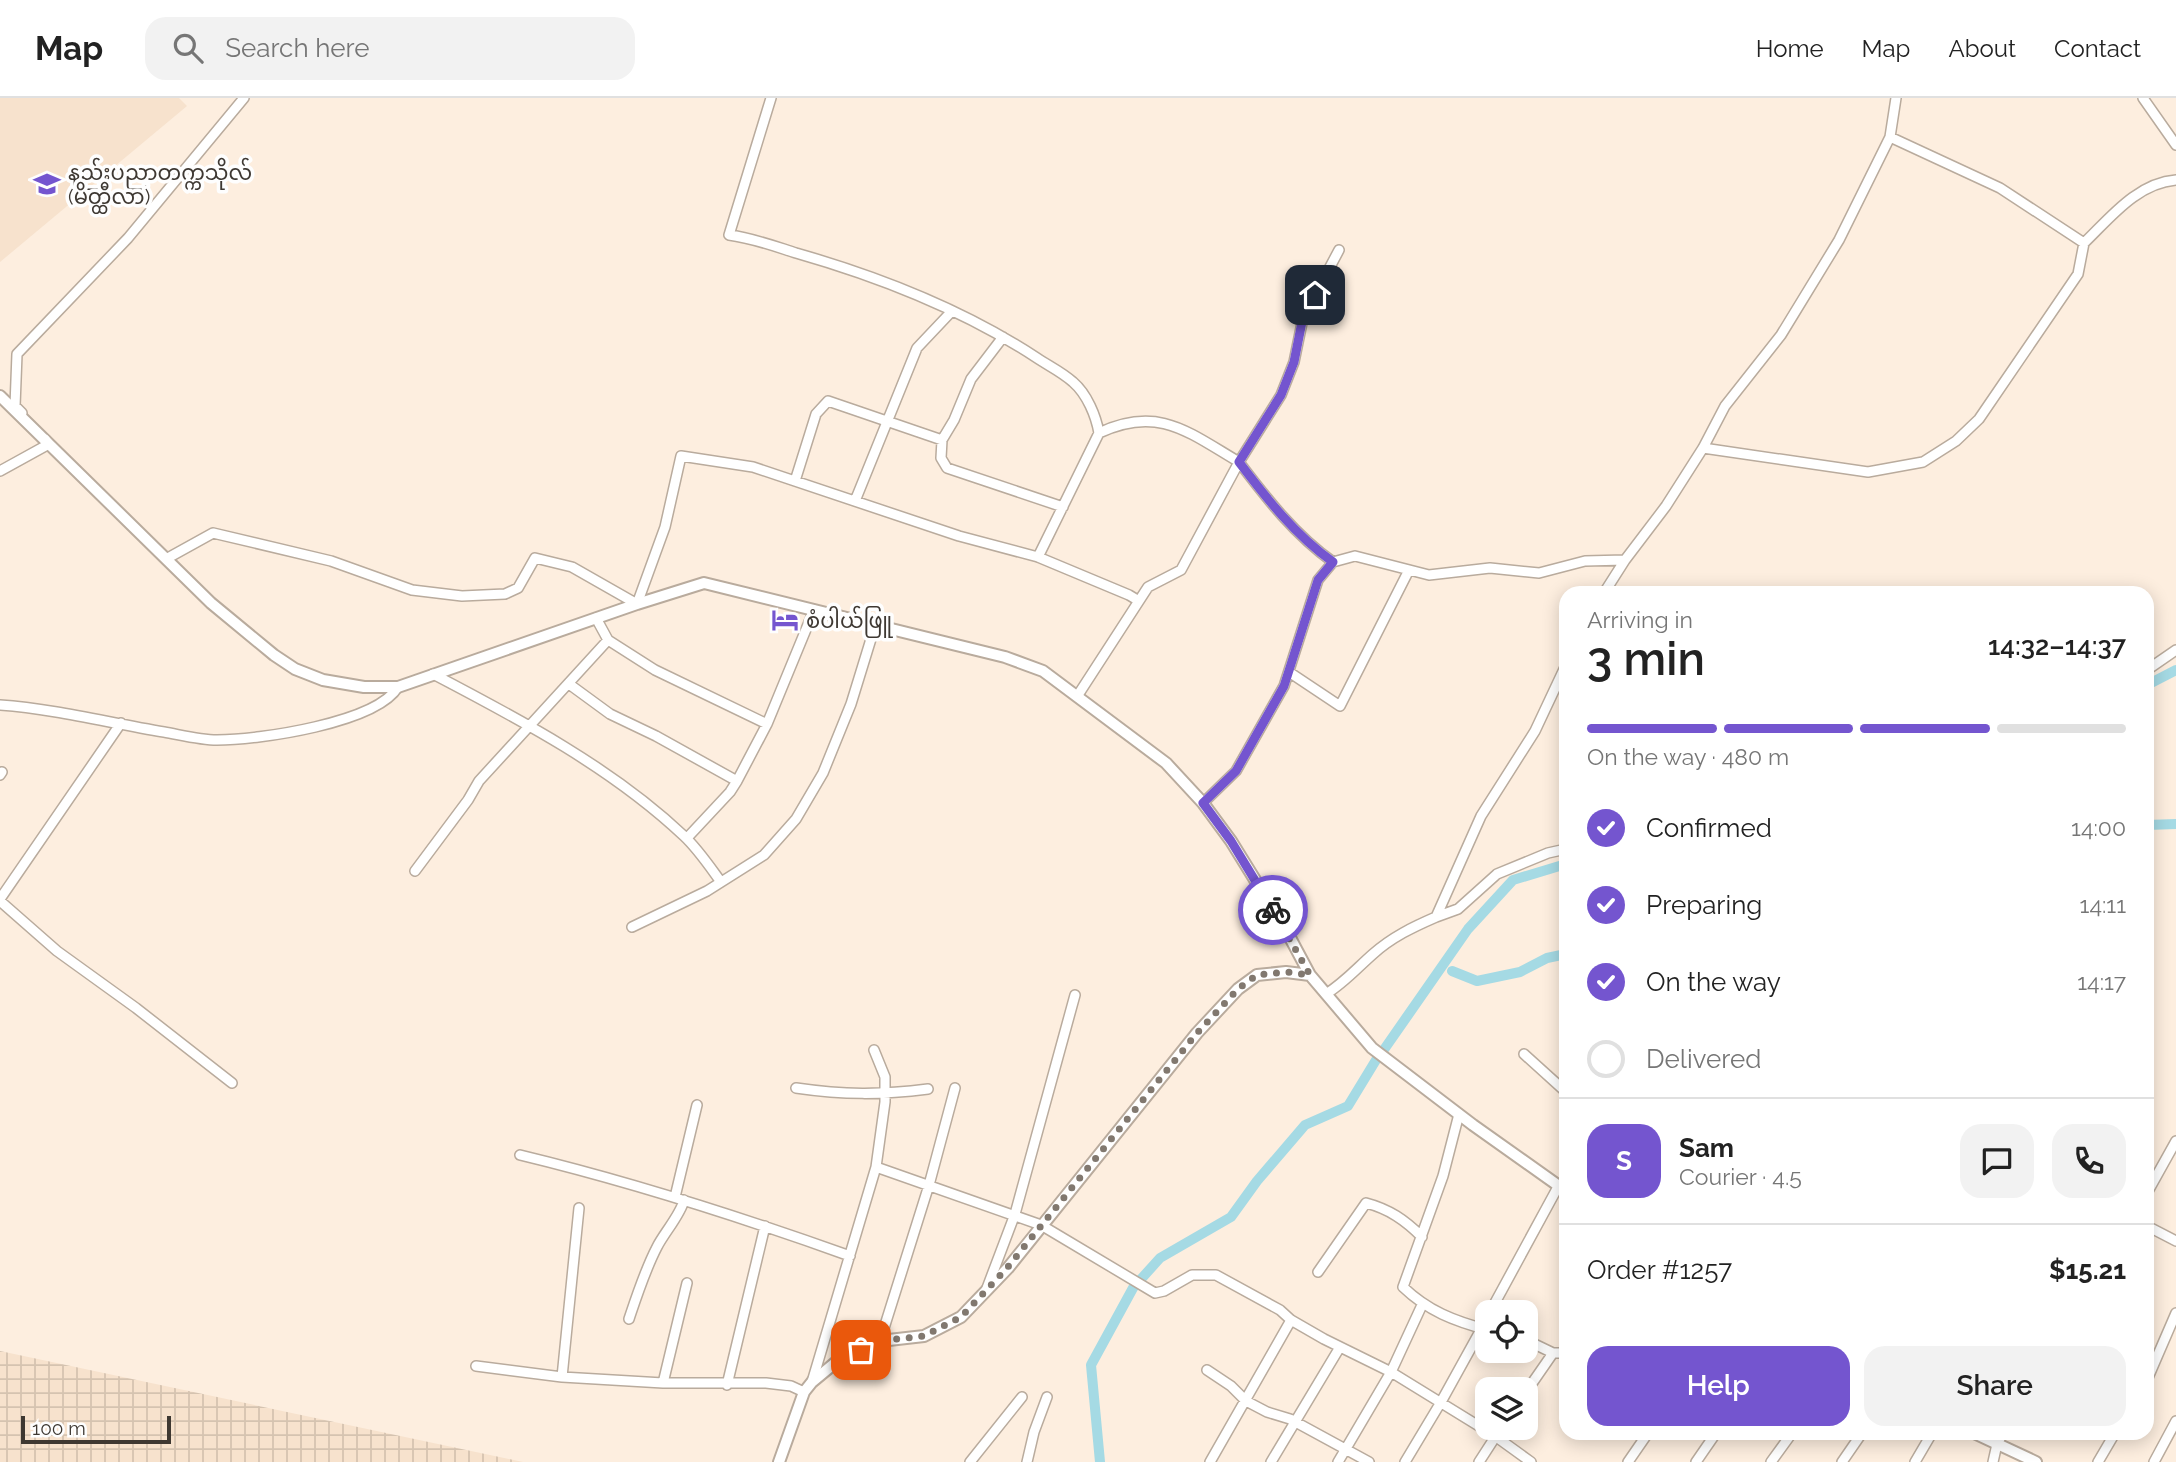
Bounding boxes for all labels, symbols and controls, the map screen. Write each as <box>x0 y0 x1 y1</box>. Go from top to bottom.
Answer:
search box <box>145 17 635 80</box>
text: Map <box>35 29 103 68</box>
icon: search <box>169 29 207 67</box>
text: Search here <box>225 33 370 63</box>
text: Home <box>1756 34 1824 63</box>
text: Map <box>1862 34 1910 63</box>
text: About <box>1948 34 2016 63</box>
text: Contact <box>2054 34 2141 63</box>
place label: နည်းပညာတက္ကသိုလ် (မိတ္ထီလာ) <box>68 157 252 214</box>
school or university icon: နည်းပညာတက္ကသိုလ် (မိတ္ထီလာ) <box>32 169 62 199</box>
pin <box>1285 265 1345 325</box>
icon: home <box>1296 276 1334 314</box>
hotel icon: စံပါယ်ဖြူ <box>770 605 800 635</box>
place label: စံပါယ်ဖြူ <box>806 605 894 638</box>
text: Arriving in <box>1587 606 1693 633</box>
text: 14:32–14:37 <box>1988 631 2126 661</box>
text: 3 min <box>1587 632 1705 686</box>
text: On the way · 480 m <box>1587 743 1789 770</box>
icon: check <box>1587 809 1625 847</box>
text: Confirmed <box>1646 813 1772 843</box>
text: 14:00 <box>2071 814 2126 841</box>
courier <box>1238 875 1308 945</box>
icon: check <box>1587 886 1625 924</box>
text: Preparing <box>1646 890 1762 920</box>
icon: bike <box>1254 891 1292 929</box>
text: 14:11 <box>2080 891 2126 918</box>
icon: check <box>1587 963 1625 1001</box>
text: On the way <box>1646 967 1781 997</box>
text: 14:17 <box>2077 968 2126 995</box>
text: Delivered <box>1646 1044 1761 1074</box>
button: chat <box>1960 1124 2034 1198</box>
button: phone <box>2052 1124 2126 1198</box>
text: Sam <box>1679 1133 1734 1163</box>
text: S <box>1616 1146 1632 1176</box>
text: Courier · 4.5 <box>1679 1163 1802 1190</box>
text: Order #1257 <box>1587 1255 1732 1285</box>
text: $15.21 <box>2049 1255 2126 1285</box>
map controls <box>1475 1300 1538 1440</box>
button: locate <box>1475 1300 1538 1363</box>
pin <box>831 1320 891 1380</box>
icon: bag <box>842 1331 880 1369</box>
button: Help <box>1587 1346 1850 1426</box>
button: Share <box>1864 1346 2126 1426</box>
button: layers <box>1475 1377 1538 1440</box>
scale bar <box>21 1413 172 1445</box>
text: 100 m <box>32 1417 86 1439</box>

